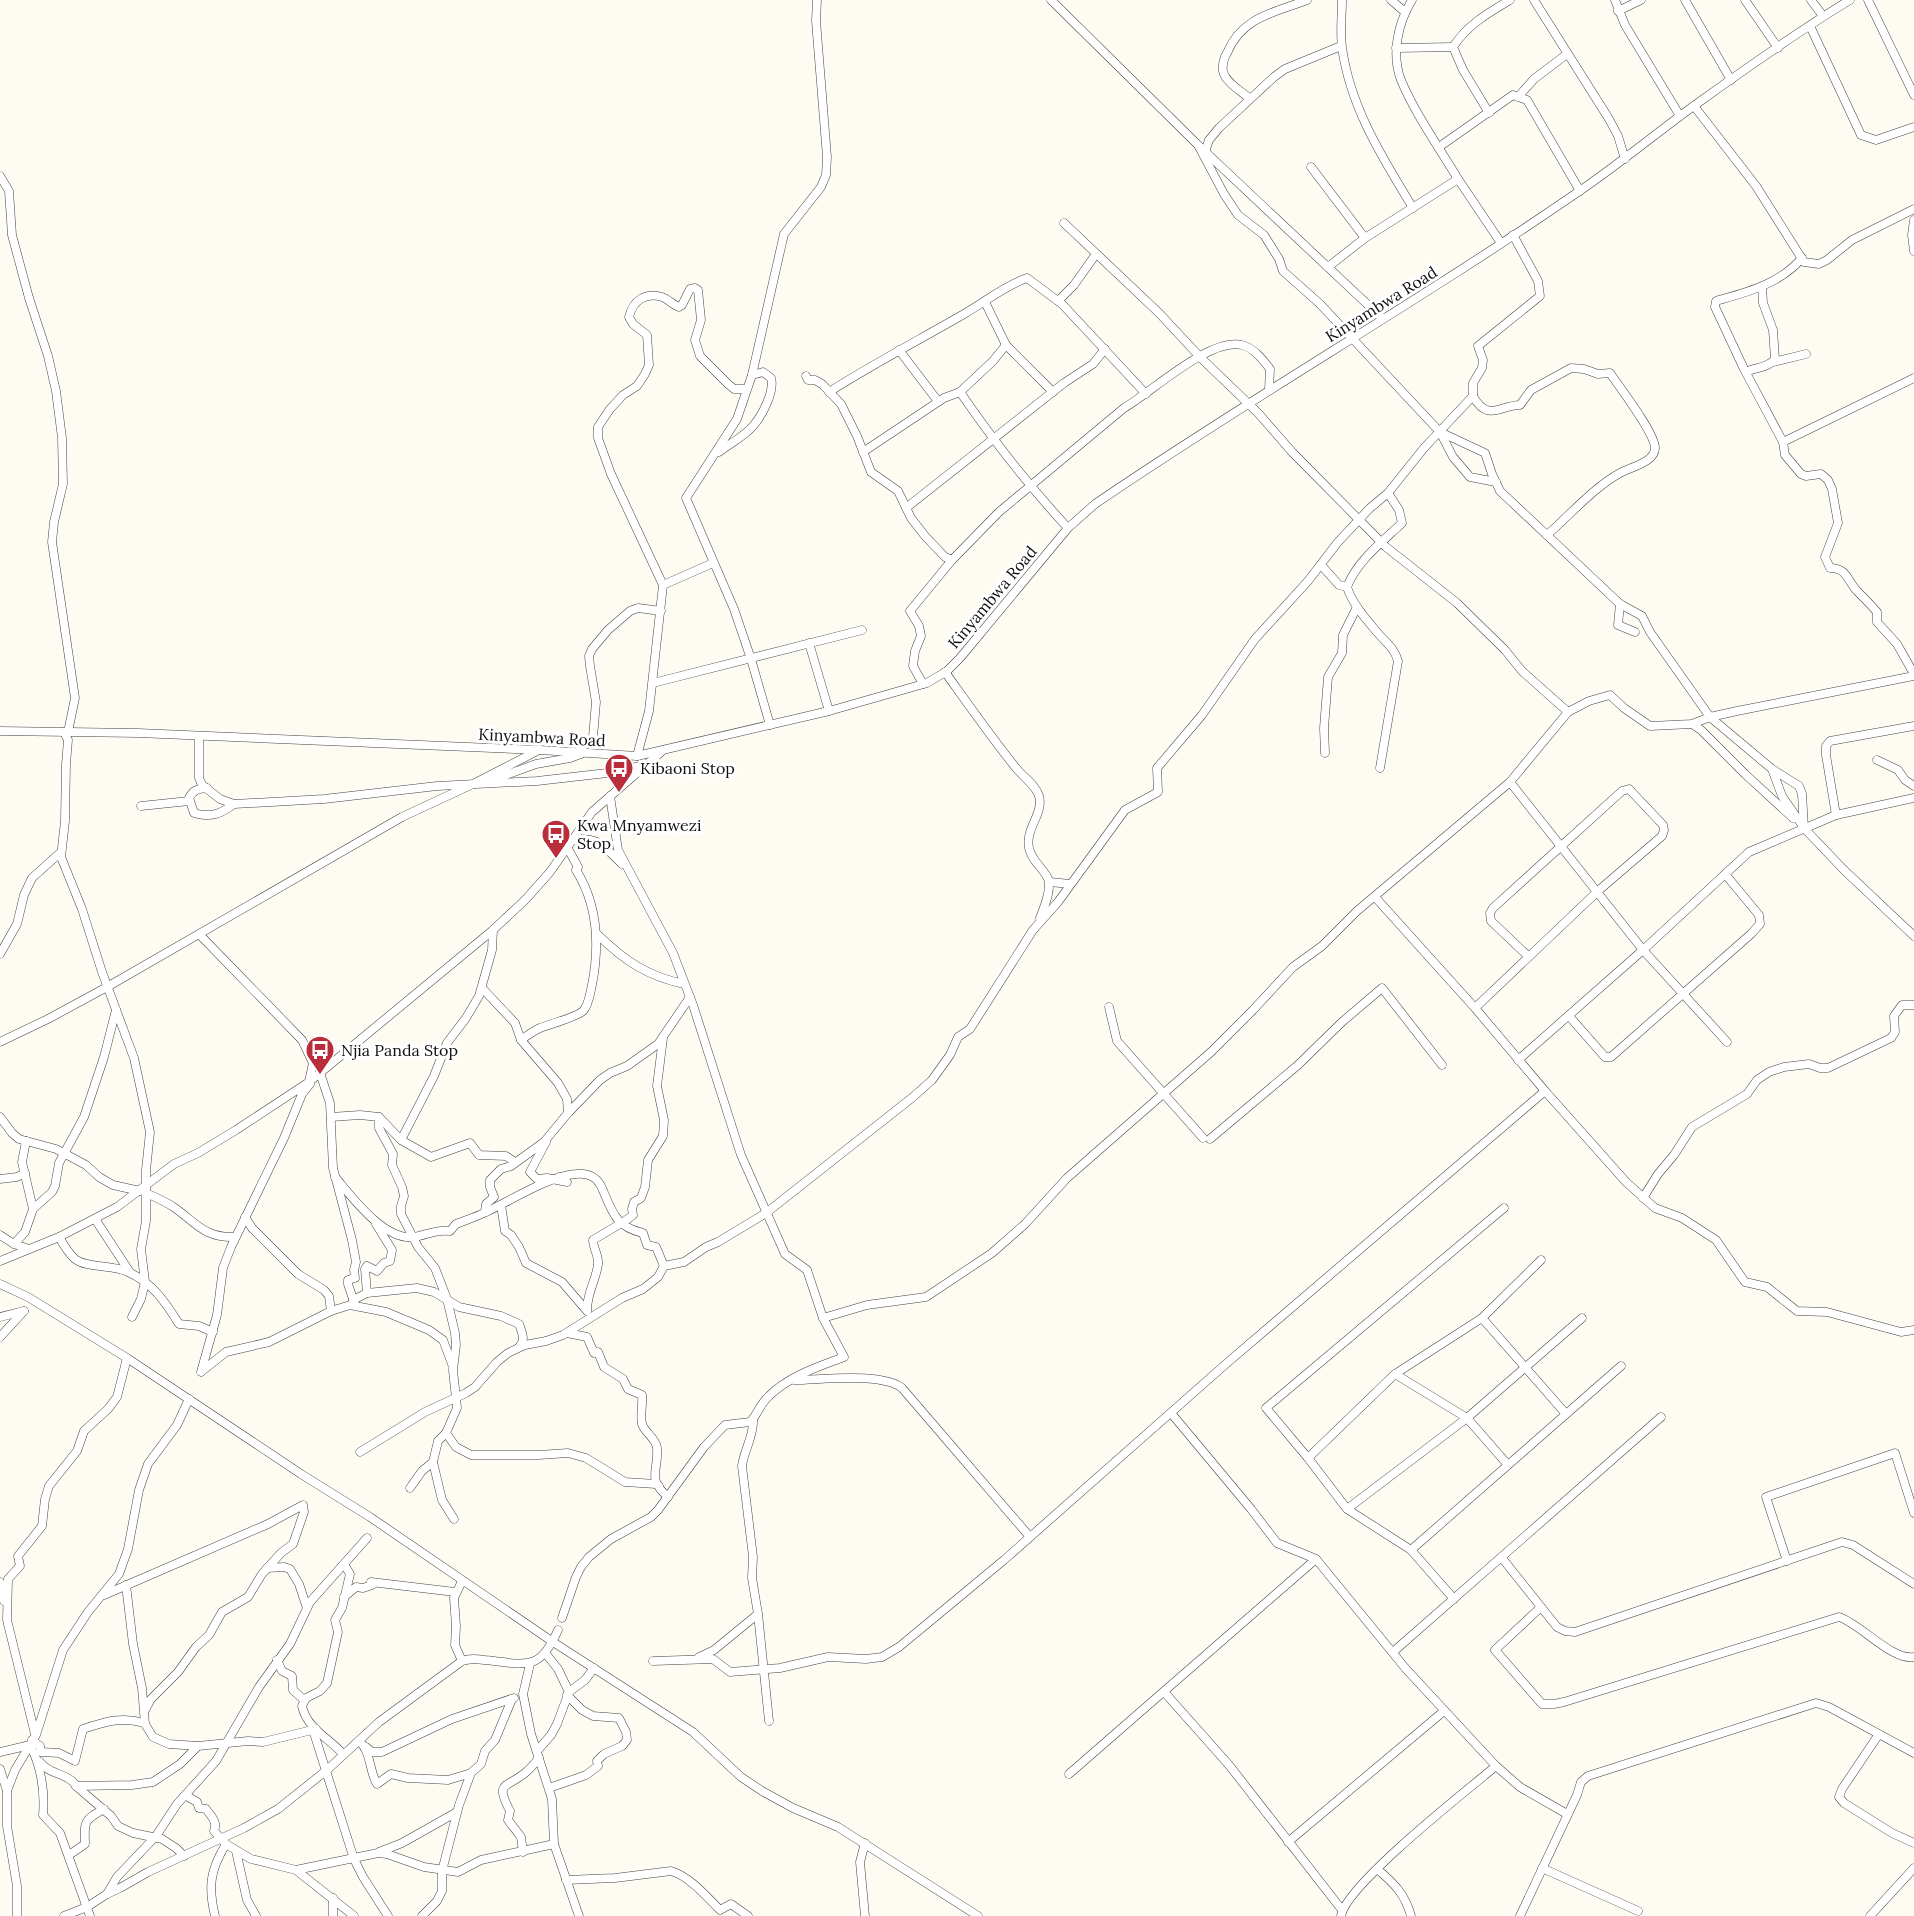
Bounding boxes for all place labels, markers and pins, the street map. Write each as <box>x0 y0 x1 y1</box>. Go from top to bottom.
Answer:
bus stop icon: Kibaoni Stop <box>603 752 635 794</box>
place label: Kibaoni Stop <box>640 758 735 778</box>
place label: Kwa Mnyamwezi Stop <box>577 815 701 853</box>
bus stop icon: Kwa Mnyamwezi Stop <box>540 818 572 860</box>
bus stop icon: Njia Panda Stop <box>304 1034 336 1076</box>
place label: Njia Panda Stop <box>341 1040 458 1060</box>

